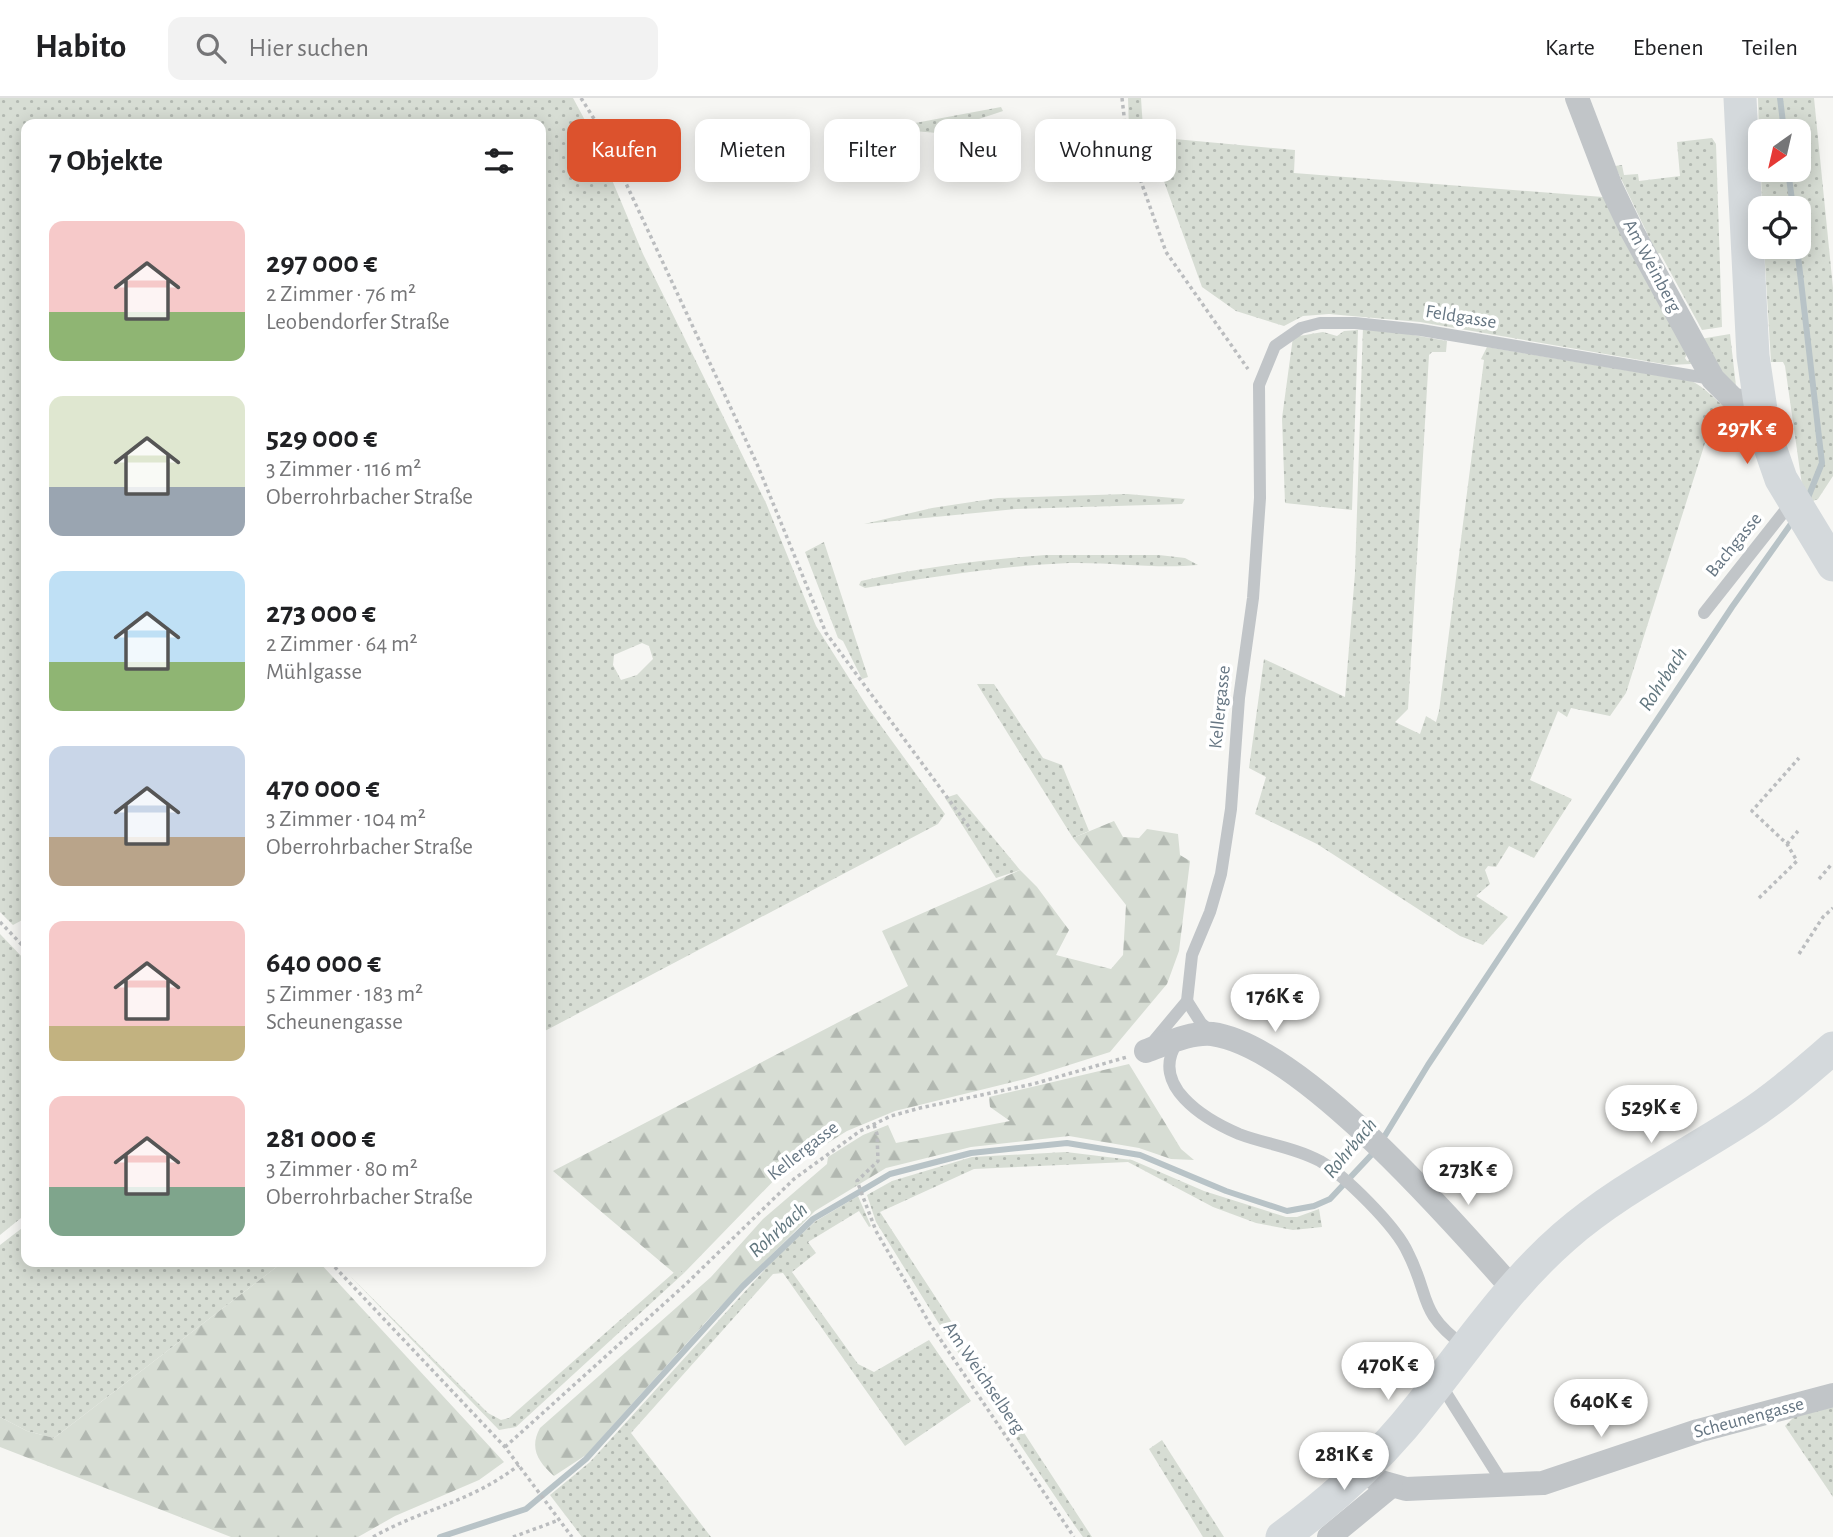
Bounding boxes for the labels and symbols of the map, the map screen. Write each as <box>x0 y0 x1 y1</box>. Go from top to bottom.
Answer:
north arrow <box>1748 119 1811 182</box>
street label: Am Weinberg <box>1620 216 1685 316</box>
street label: Feldgasse <box>1424 302 1498 332</box>
pin: 297K € <box>1690 406 1804 466</box>
street label: Bachgasse <box>1702 509 1766 581</box>
water label: Rohrbach <box>1635 643 1691 715</box>
street label: Kellergasse <box>1206 664 1234 750</box>
pin: 176K € <box>1218 974 1332 1034</box>
pin: 529K € <box>1594 1086 1708 1145</box>
water label: Rohrbach <box>1319 1114 1381 1182</box>
street label: Kellergasse <box>764 1118 842 1184</box>
pin: 273K € <box>1411 1148 1525 1207</box>
water label: Rohrbach <box>745 1198 811 1262</box>
street label: Am Weichselberg <box>940 1319 1029 1438</box>
pin: 470K € <box>1331 1342 1445 1402</box>
pin: 640K € <box>1544 1380 1658 1439</box>
street label: Scheunengasse <box>1692 1394 1806 1442</box>
pin: 281K € <box>1287 1432 1401 1492</box>

